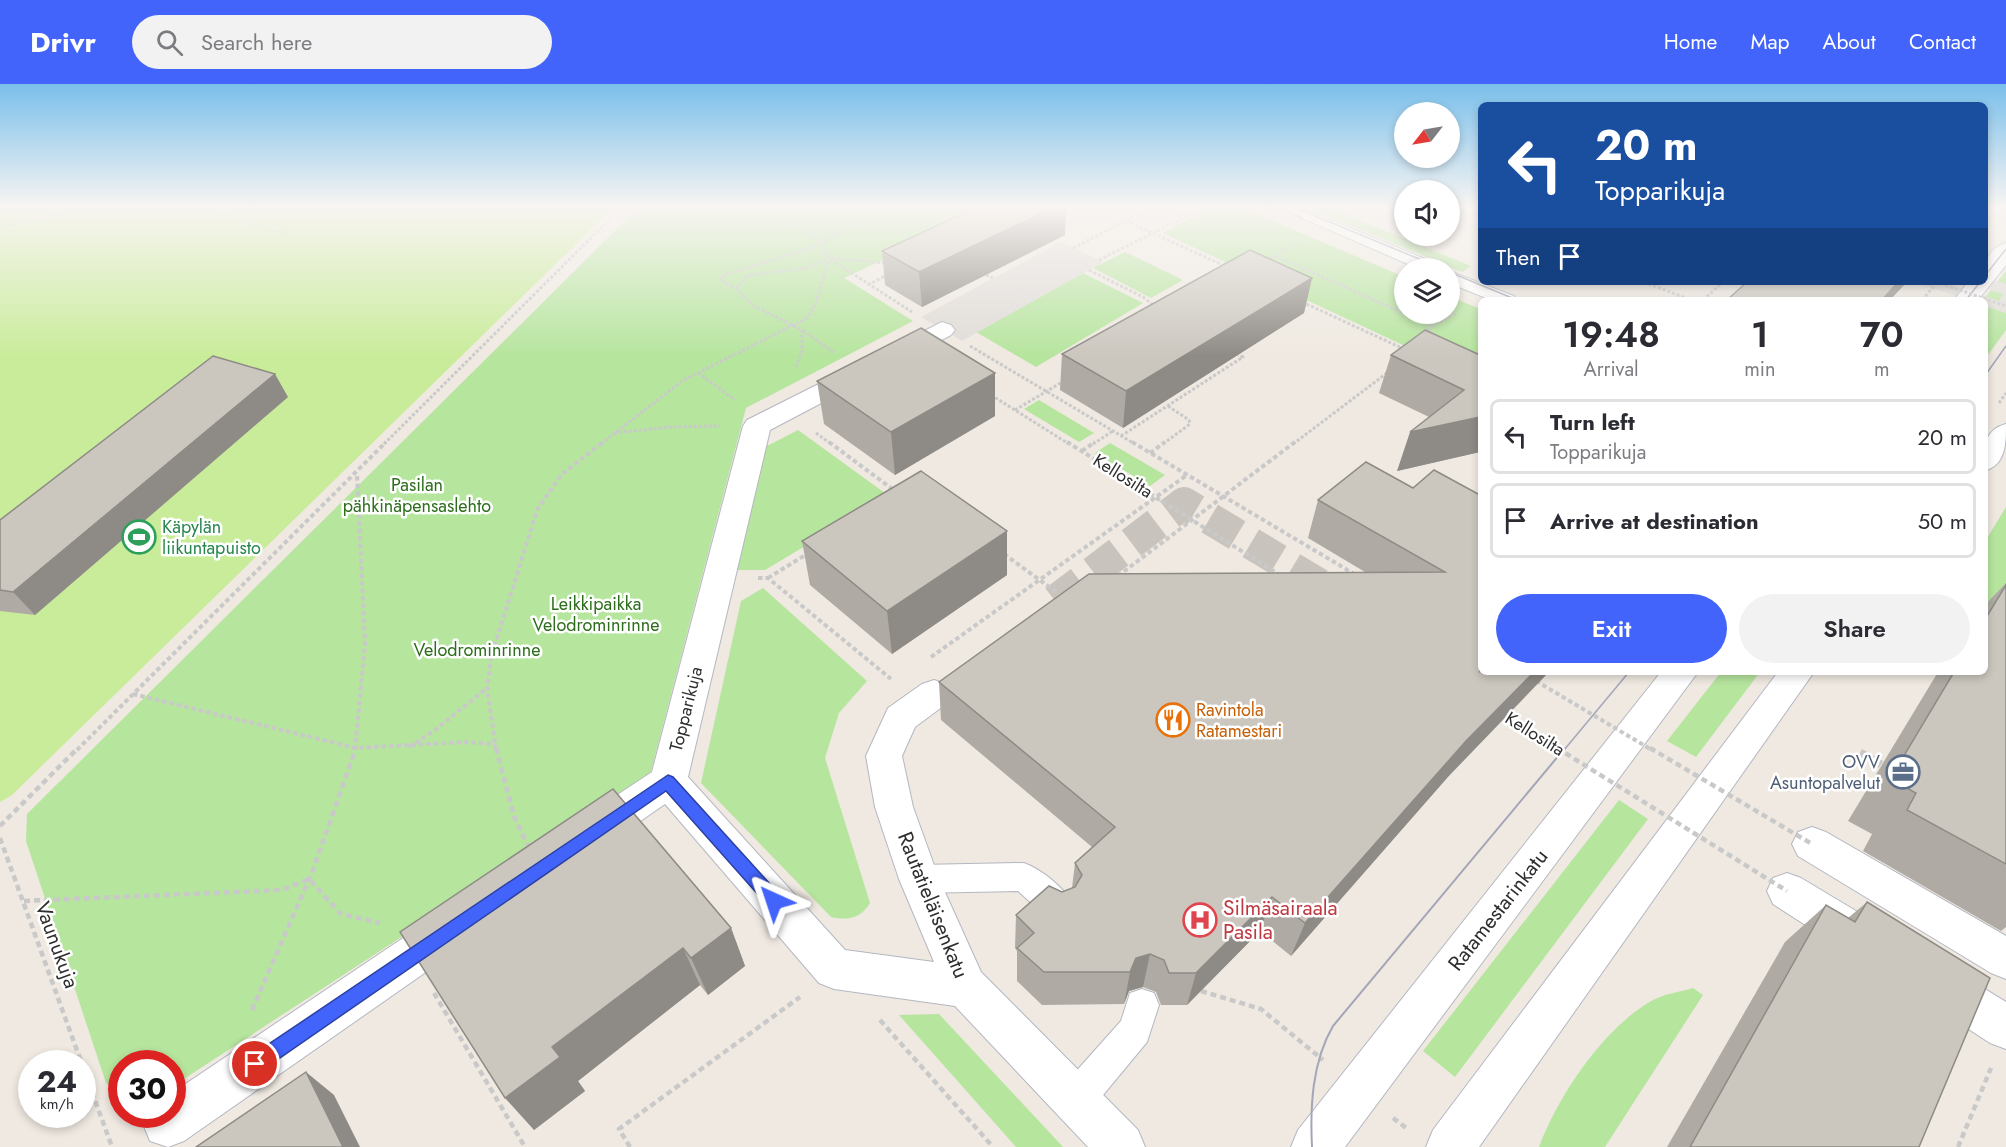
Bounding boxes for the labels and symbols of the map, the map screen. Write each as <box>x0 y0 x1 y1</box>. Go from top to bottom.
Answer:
north arrow <box>1394 102 1460 168</box>
street label: Kellosilta <box>1088 447 1158 505</box>
park label: Pasilan pähkinäpensaslehto <box>343 472 491 519</box>
place label: Käpylän liikuntapuisto <box>162 514 261 561</box>
sports icon: Käpylän liikuntapuisto <box>121 519 157 555</box>
park label: Leikkipaikka Velodrominrinne <box>533 591 659 638</box>
park label: Velodrominrinne <box>414 637 540 663</box>
street label: Topparikuja <box>663 664 709 754</box>
place label: Ravintola Ratamestari <box>1196 697 1282 744</box>
restaurant icon: Ravintola Ratamestari <box>1155 702 1191 738</box>
street label: Kellosilta <box>1500 705 1570 763</box>
place label: OVV Asuntopalvelut <box>1770 749 1881 796</box>
office icon: OVV Asuntopalvelut <box>1885 754 1921 790</box>
street label: Rautatieläisenkatu <box>890 827 976 983</box>
street label: Ratamestarinkatu <box>1441 843 1555 977</box>
position arrow <box>742 869 806 933</box>
place label: Silmäsairaala Pasila <box>1223 893 1338 947</box>
street label: Vaunukuja <box>27 897 87 993</box>
hospital icon: Silmäsairaala Pasila <box>1182 902 1218 938</box>
pin <box>229 1038 280 1089</box>
speed limit sign: 30 <box>108 1050 186 1128</box>

